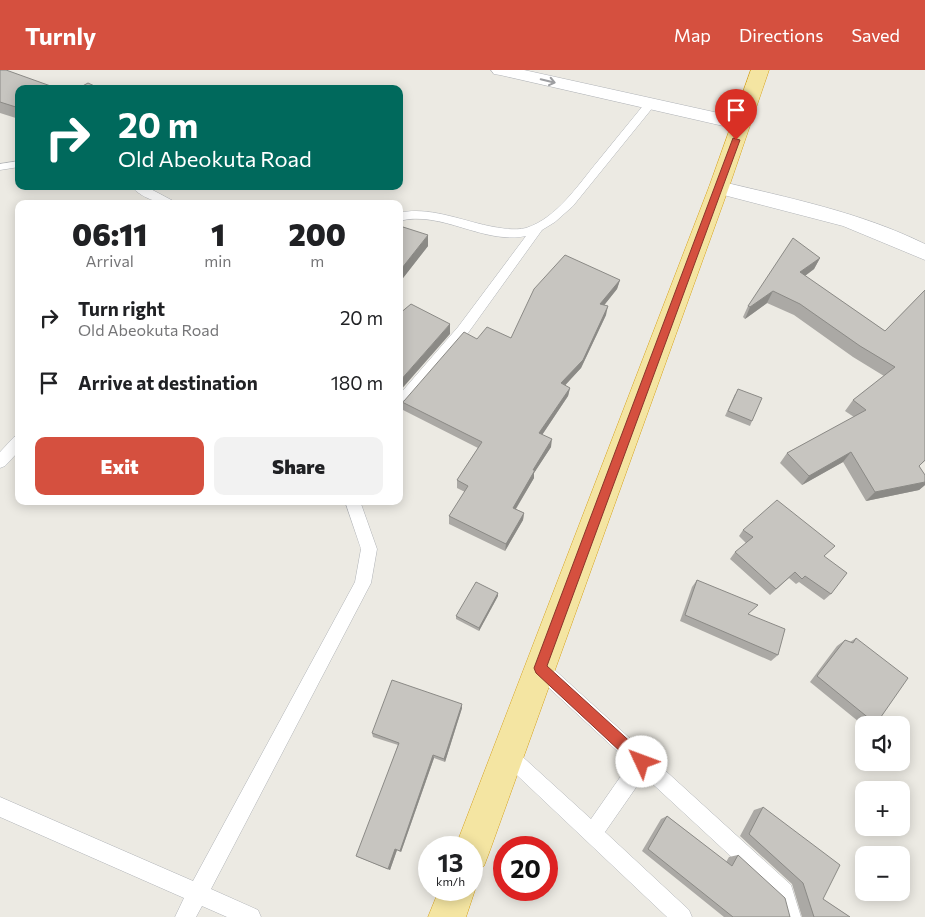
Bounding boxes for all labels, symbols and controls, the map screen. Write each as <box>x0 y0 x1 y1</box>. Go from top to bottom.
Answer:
text: Turnly <box>25 21 96 50</box>
text: Map <box>674 24 711 46</box>
text: Directions <box>739 24 823 46</box>
text: Saved <box>851 24 900 46</box>
one-way arrow <box>539 77 555 86</box>
pin <box>715 89 757 140</box>
icon: arrive <box>722 96 750 124</box>
text: 20 m <box>118 102 198 145</box>
icon: right <box>35 105 100 170</box>
text: Old Abeokuta Road <box>118 145 312 172</box>
text: 06:11 <box>72 215 147 252</box>
text: 1 <box>211 215 225 252</box>
text: 200 <box>289 215 346 252</box>
text: Arrival <box>85 251 134 270</box>
text: min <box>204 251 232 270</box>
text: m <box>310 251 324 270</box>
text: Turn right <box>78 297 165 320</box>
icon: right <box>35 304 63 332</box>
text: 20 m <box>340 306 383 329</box>
text: Old Abeokuta Road <box>78 320 219 339</box>
icon: arrive <box>35 369 63 397</box>
text: Arrive at destination <box>78 371 258 394</box>
text: 180 m <box>331 371 383 394</box>
button: Exit <box>35 437 204 495</box>
button: Share <box>214 437 383 495</box>
map controls <box>855 716 910 901</box>
button: sound <box>855 716 910 771</box>
position arrow <box>615 735 667 787</box>
button: + <box>855 781 910 836</box>
speed limit sign: 20 <box>493 836 558 901</box>
button: − <box>855 846 910 901</box>
text: 13 <box>438 847 463 877</box>
text: km/h <box>436 874 465 888</box>

